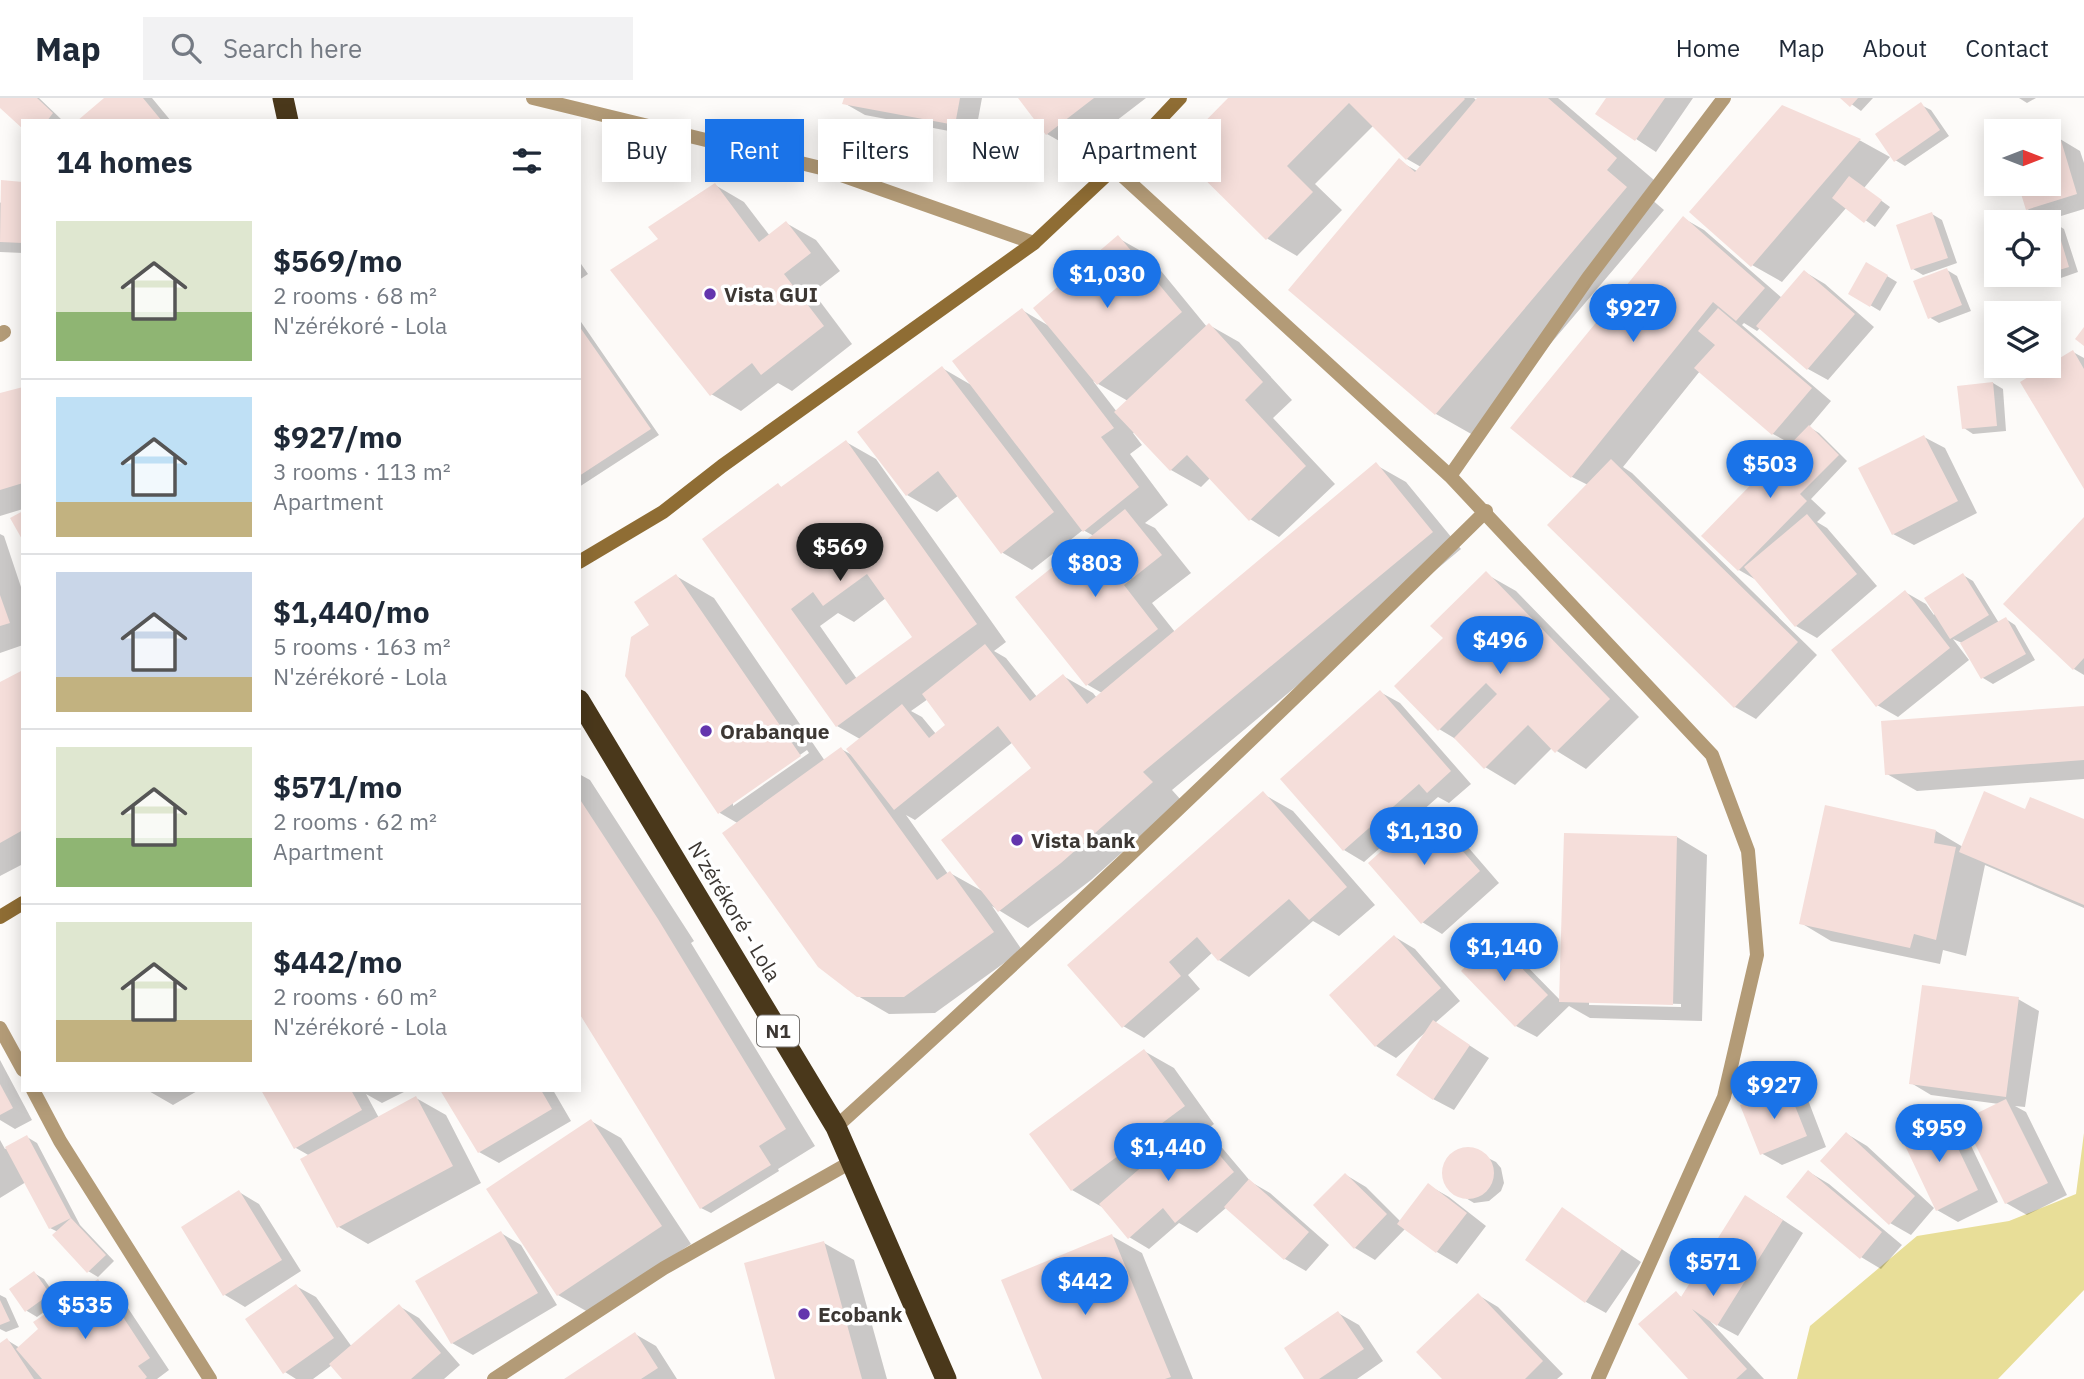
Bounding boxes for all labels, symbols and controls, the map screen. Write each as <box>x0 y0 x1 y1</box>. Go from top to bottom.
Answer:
search box <box>143 17 633 80</box>
text: Map <box>35 27 101 70</box>
icon: search <box>167 29 205 67</box>
text: Search here <box>223 31 362 65</box>
text: Home <box>1676 32 1740 64</box>
text: Map <box>1778 32 1824 64</box>
text: About <box>1862 32 1927 64</box>
text: Contact <box>1965 32 2049 64</box>
chip: Buy <box>602 119 691 182</box>
chip: Rent <box>705 119 804 182</box>
chip: Filters <box>818 119 933 182</box>
chip: New <box>947 119 1044 182</box>
chip: Apartment <box>1058 119 1221 182</box>
north arrow <box>1984 119 2062 196</box>
map controls <box>1984 119 2061 378</box>
text: 14 homes <box>56 142 193 181</box>
icon: filters <box>508 142 546 180</box>
button: locate <box>1984 210 2061 287</box>
text: $569/mo <box>273 241 402 280</box>
icon: home <box>112 249 196 333</box>
pin: $1,030 <box>1050 250 1164 310</box>
text: $1,030 <box>1069 258 1145 288</box>
text: 2 rooms · 68 m² <box>273 280 437 310</box>
place label: Vista GUI <box>724 280 818 308</box>
pin: $927 <box>1592 285 1674 344</box>
marker: Vista GUI <box>702 286 718 302</box>
text: $927 <box>1605 292 1661 322</box>
button: layers <box>1984 301 2061 378</box>
text: N'zérékoré - Lola <box>273 310 447 340</box>
text: $927/mo <box>273 417 402 456</box>
icon: home <box>112 425 196 509</box>
pin: $503 <box>1729 440 1811 500</box>
text: $503 <box>1742 448 1798 478</box>
text: 3 rooms · 113 m² <box>273 456 451 486</box>
text: Apartment <box>273 486 384 516</box>
pin: $569 <box>799 524 881 583</box>
text: $569 <box>812 531 868 561</box>
pin: $803 <box>1054 540 1136 599</box>
text: $803 <box>1067 547 1123 577</box>
text: $1,440/mo <box>273 592 430 631</box>
icon: home <box>112 600 196 684</box>
pin: $496 <box>1459 616 1541 676</box>
text: $496 <box>1472 624 1528 654</box>
text: 5 rooms · 163 m² <box>273 631 451 661</box>
text: N'zérékoré - Lola <box>273 661 447 691</box>
place label: Orabanque <box>720 717 830 745</box>
marker: Orabanque <box>698 723 714 739</box>
text: $571/mo <box>273 767 402 806</box>
icon: home <box>112 775 196 859</box>
text: 2 rooms · 62 m² <box>273 806 437 836</box>
pin: $1,130 <box>1367 808 1481 867</box>
text: $1,130 <box>1386 815 1462 845</box>
place label: Vista bank <box>1031 826 1136 854</box>
marker: Vista bank <box>1009 832 1025 848</box>
text: Apartment <box>273 836 384 866</box>
street label: N'zérékoré - Lola <box>682 836 788 986</box>
pin: $1,140 <box>1447 924 1561 983</box>
text: $1,140 <box>1466 931 1542 961</box>
text: $442/mo <box>273 942 402 981</box>
icon: home <box>112 950 196 1034</box>
text: 2 rooms · 60 m² <box>273 981 437 1011</box>
text: N'zérékoré - Lola <box>273 1011 447 1041</box>
road number: N1 <box>757 1015 799 1046</box>
pin: $927 <box>1733 1062 1815 1121</box>
text: $927 <box>1746 1069 1802 1099</box>
pin: $959 <box>1898 1104 1980 1164</box>
text: $959 <box>1911 1112 1967 1142</box>
pin: $1,440 <box>1111 1124 1225 1183</box>
text: $1,440 <box>1130 1131 1206 1161</box>
pin: $571 <box>1672 1238 1754 1298</box>
text: $571 <box>1685 1246 1741 1276</box>
pin: $442 <box>1044 1258 1126 1317</box>
text: $442 <box>1057 1265 1113 1295</box>
pin: $535 <box>44 1282 126 1341</box>
text: $535 <box>57 1289 113 1319</box>
place label: Ecobank <box>818 1300 903 1328</box>
marker: Ecobank <box>796 1306 812 1322</box>

